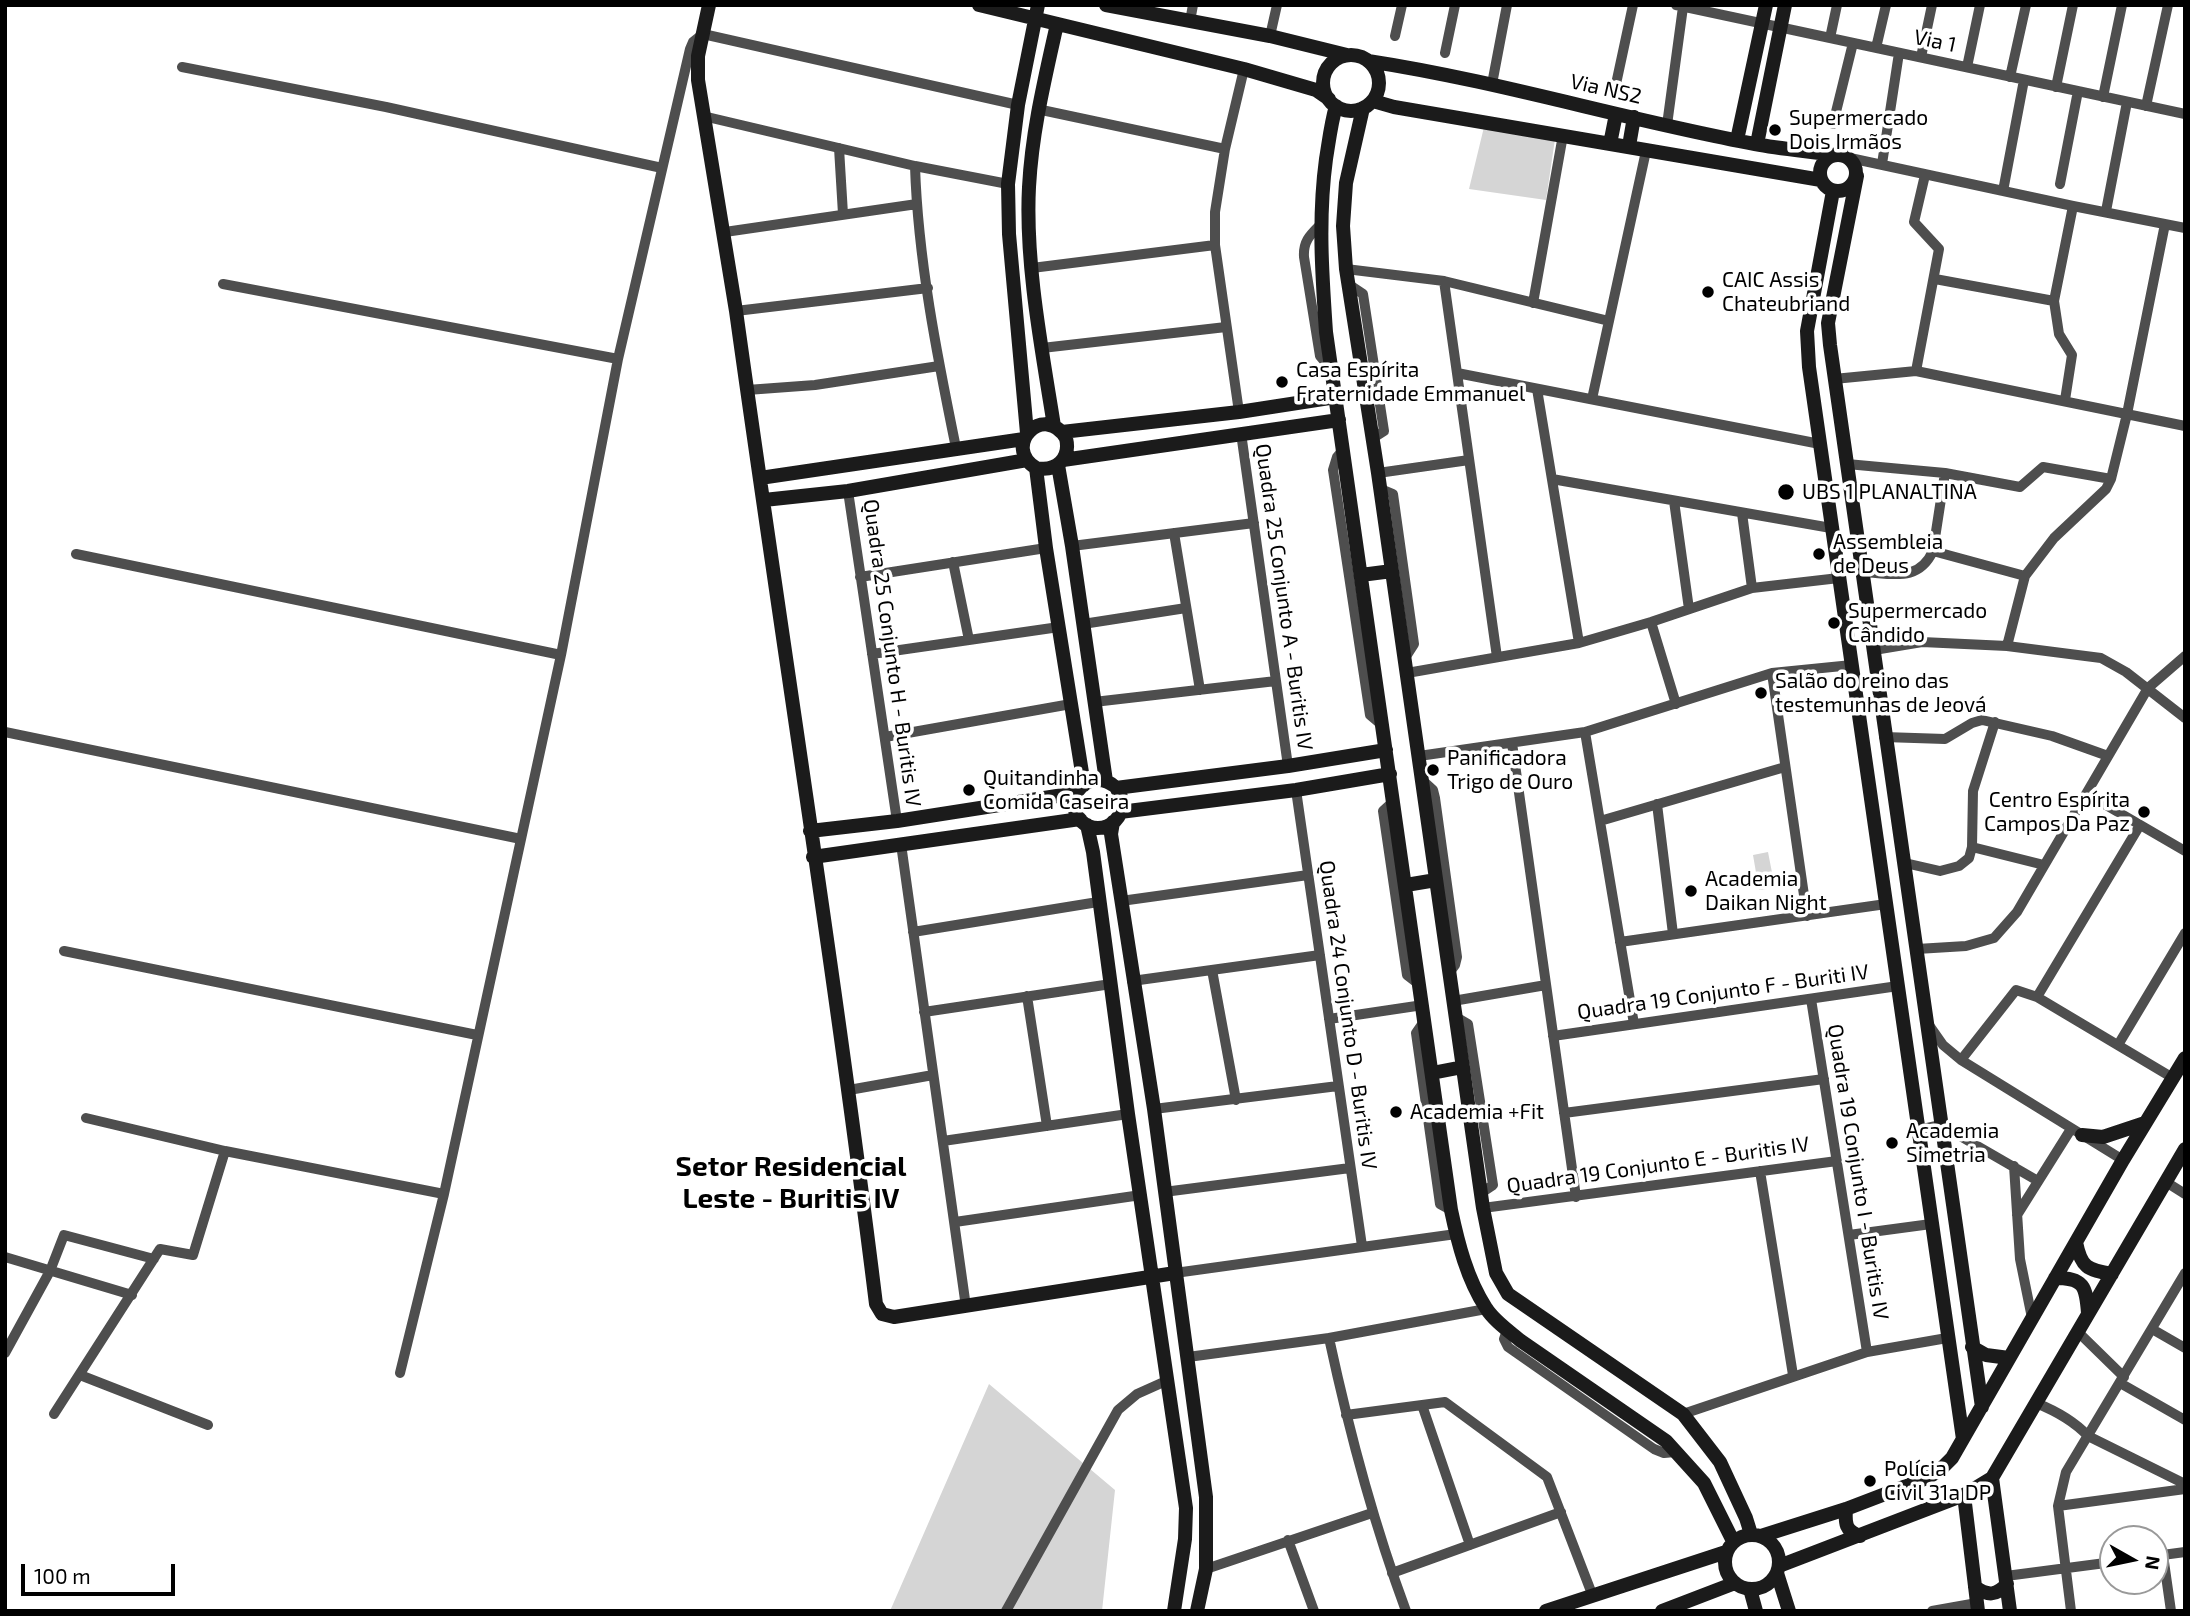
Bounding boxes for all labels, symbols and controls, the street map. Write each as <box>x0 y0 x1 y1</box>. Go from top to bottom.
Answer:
street label: Via 1 <box>1912 24 1958 58</box>
street label: Via NS2 <box>1568 69 1644 109</box>
place label: Supermercado Dois Irmãos <box>1789 105 1928 155</box>
marker: Supermercado Dois Irmãos <box>1767 122 1783 138</box>
place label: CAIC Assis Chateubriand <box>1722 267 1850 317</box>
marker: CAIC Assis Chateubriand <box>1700 284 1716 300</box>
place label: Casa Espírita Fraternidade Emmanuel <box>1296 357 1525 407</box>
marker: Casa Espírita Fraternidade Emmanuel <box>1274 374 1290 390</box>
street label: Quadra 25 Conjunto A - Buritis IV <box>1250 442 1318 752</box>
place label: UBS 1 PLANALTINA <box>1802 479 1977 505</box>
marker: UBS 1 PLANALTINA <box>1776 482 1796 502</box>
street label: Quadra 25 Conjunto H - Buritis IV <box>858 498 926 808</box>
place label: Assembleia de Deus <box>1833 529 1943 579</box>
marker: Assembleia de Deus <box>1811 546 1827 562</box>
place label: Supermercado Cândido <box>1848 598 1987 648</box>
marker: Supermercado Cândido <box>1826 615 1842 631</box>
place label: Salão do reino das testemunhas de Jeová <box>1775 668 1987 718</box>
marker: Salão do reino das testemunhas de Jeová <box>1753 685 1769 701</box>
place label: Panificadora Trigo de Ouro <box>1447 745 1573 795</box>
marker: Panificadora Trigo de Ouro <box>1425 762 1441 778</box>
place label: Quitandinha Comida Caseira <box>983 765 1129 815</box>
marker: Quitandinha Comida Caseira <box>961 782 977 798</box>
place label: Centro Espírita Campos Da Paz <box>1984 787 2130 837</box>
marker: Centro Espírita Campos Da Paz <box>2136 804 2152 820</box>
street label: Quadra 24 Conjunto D - Buritis IV <box>1314 859 1382 1171</box>
place label: Academia Daikan Night <box>1705 866 1827 916</box>
marker: Academia Daikan Night <box>1683 883 1699 899</box>
street label: Quadra 19 Conjunto F - Buriti IV <box>1576 959 1870 1025</box>
street label: Quadra 19 Conjunto I - Buritis IV <box>1822 1022 1894 1322</box>
place label: Academia +Fit <box>1410 1099 1544 1125</box>
marker: Academia +Fit <box>1388 1104 1404 1120</box>
place label: Academia Simetria <box>1906 1118 1999 1168</box>
street label: Quadra 19 Conjunto E - Buritis IV <box>1505 1131 1811 1199</box>
marker: Academia Simetria <box>1884 1135 1900 1151</box>
district label: Setor Residencial Leste - Buritis IV <box>675 1150 907 1216</box>
place label: Polícia Civil 31a DP <box>1884 1456 1991 1506</box>
marker: Polícia Civil 31a DP <box>1862 1473 1878 1489</box>
north arrow <box>2099 1525 2169 1595</box>
scale bar <box>24 1550 178 1594</box>
text: N <box>2141 1554 2166 1572</box>
text: 100 m <box>34 1563 91 1588</box>

